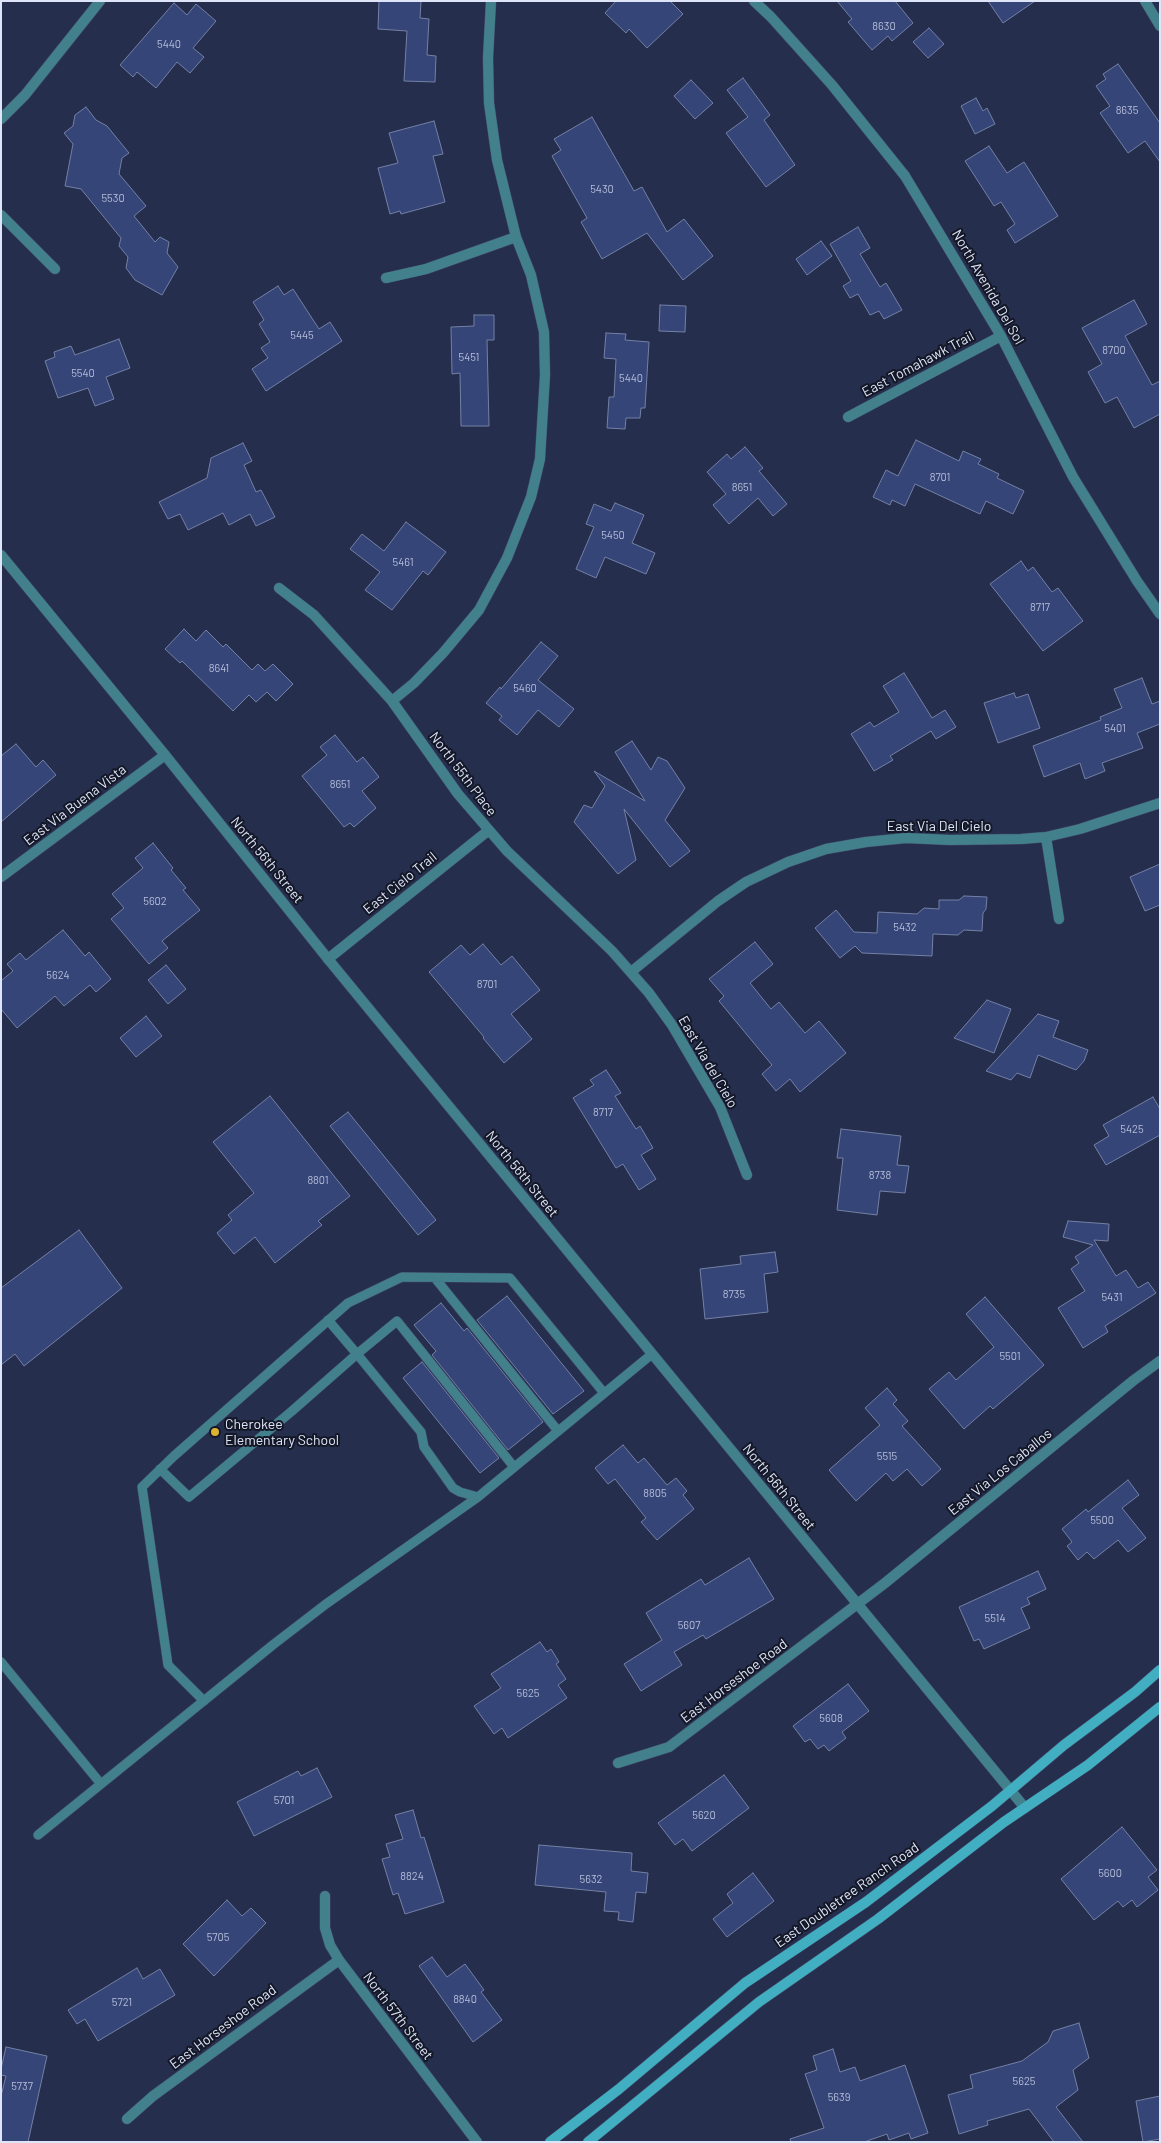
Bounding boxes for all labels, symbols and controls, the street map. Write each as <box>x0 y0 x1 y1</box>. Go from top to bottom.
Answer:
house number: 8630 <box>872 19 896 33</box>
house number: 5440 <box>157 37 181 51</box>
house number: 8635 <box>1116 103 1138 117</box>
house number: 5430 <box>590 182 614 196</box>
house number: 5530 <box>101 191 125 205</box>
street label: North Avenida Del Sol <box>948 227 1028 347</box>
street label: East Tomahawk Trail <box>859 327 977 401</box>
house number: 5445 <box>290 328 314 342</box>
house number: 8700 <box>1102 343 1126 357</box>
house number: 5451 <box>459 350 479 364</box>
house number: 5540 <box>71 366 95 380</box>
house number: 5440 <box>619 371 643 385</box>
house number: 8701 <box>930 470 950 484</box>
house number: 8651 <box>732 480 752 494</box>
house number: 5450 <box>601 528 625 542</box>
house number: 5461 <box>392 555 414 569</box>
house number: 8717 <box>1030 600 1050 614</box>
house number: 8641 <box>209 661 229 675</box>
house number: 5460 <box>513 681 537 695</box>
house number: 5401 <box>1104 721 1126 735</box>
street label: North 55th Place <box>426 729 500 819</box>
street label: East Via Buena Vista <box>20 761 130 849</box>
house number: 8651 <box>330 777 350 791</box>
street label: North 56th Street <box>227 814 307 906</box>
street label: East Via Del Cielo <box>887 818 991 834</box>
street label: East Cielo Trail <box>360 848 440 918</box>
house number: 5602 <box>143 894 167 908</box>
house number: 5432 <box>893 920 917 934</box>
house number: 5624 <box>46 968 70 982</box>
house number: 8701 <box>477 977 497 991</box>
street label: East Via del Cielo <box>675 1013 741 1111</box>
house number: 8717 <box>593 1105 613 1119</box>
house number: 5425 <box>1120 1122 1144 1136</box>
street label: North 56th Street <box>482 1128 562 1220</box>
house number: 8738 <box>869 1168 891 1182</box>
house number: 8801 <box>307 1173 329 1187</box>
house number: 8735 <box>723 1287 745 1301</box>
house number: 5431 <box>1101 1290 1123 1304</box>
house number: 5501 <box>999 1349 1021 1363</box>
place label: Cherokee Elementary School <box>225 1416 339 1448</box>
street label: East Via Los Caballos <box>945 1425 1055 1519</box>
marker: Cherokee Elementary School <box>209 1426 221 1438</box>
street label: North 56th Street <box>739 1441 819 1533</box>
house number: 5515 <box>877 1449 897 1463</box>
house number: 8805 <box>643 1486 667 1500</box>
house number: 5500 <box>1090 1513 1114 1527</box>
house number: 5514 <box>985 1611 1005 1625</box>
house number: 5607 <box>678 1618 700 1632</box>
street label: East Horseshoe Road <box>677 1635 791 1727</box>
house number: 5625 <box>517 1686 539 1700</box>
house number: 5608 <box>819 1711 843 1725</box>
house number: 5701 <box>274 1793 294 1807</box>
house number: 5620 <box>692 1808 716 1822</box>
street label: East Doubletree Ranch Road <box>772 1839 922 1951</box>
house number: 5600 <box>1098 1866 1122 1880</box>
house number: 8824 <box>400 1869 424 1883</box>
house number: 5632 <box>580 1872 602 1886</box>
house number: 5705 <box>207 1930 229 1944</box>
street label: North 57th Street <box>360 1969 436 2063</box>
street label: East Horseshoe Road <box>166 1981 280 2073</box>
house number: 8840 <box>453 1992 477 2006</box>
house number: 5721 <box>112 1995 132 2009</box>
house number: 5625 <box>1013 2074 1035 2088</box>
house number: 5737 <box>11 2079 33 2093</box>
house number: 5639 <box>828 2090 850 2104</box>

